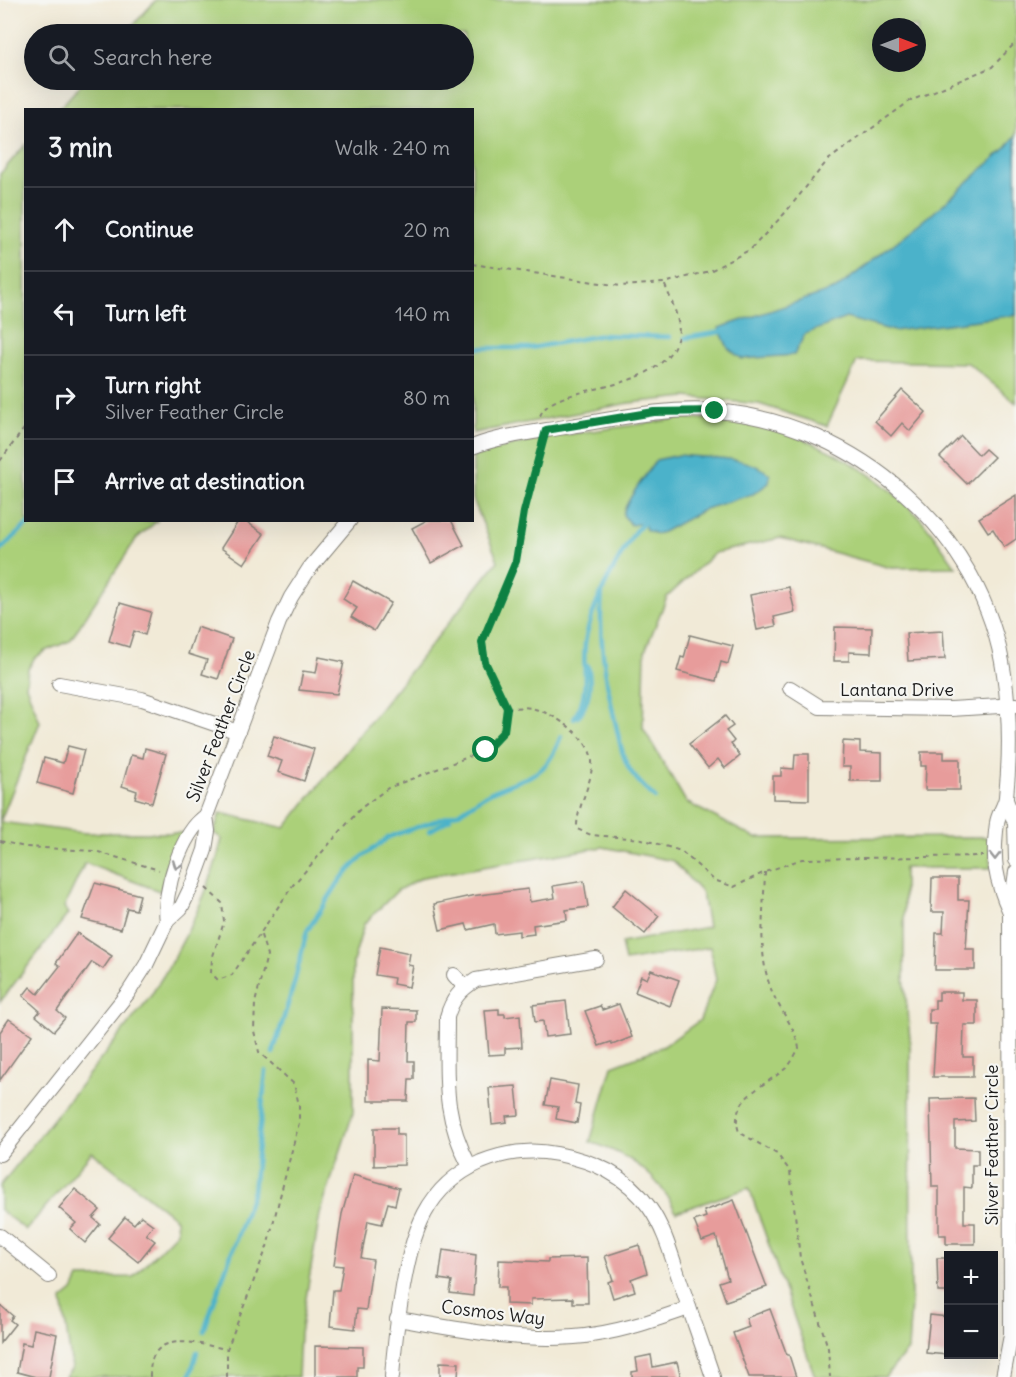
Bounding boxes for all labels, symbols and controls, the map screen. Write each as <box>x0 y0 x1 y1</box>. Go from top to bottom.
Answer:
north arrow <box>872 18 926 72</box>
search box <box>24 24 474 90</box>
icon: search <box>45 41 78 74</box>
text: Search here <box>93 43 212 71</box>
text: 3 min <box>48 131 113 164</box>
text: Walk · 240 m <box>335 135 450 160</box>
icon: ahead <box>48 213 81 246</box>
text: Continue <box>105 215 194 243</box>
text: 20 m <box>404 217 450 242</box>
icon: left <box>48 297 81 330</box>
text: Turn left <box>105 299 186 327</box>
text: 140 m <box>395 301 450 326</box>
text: Turn right <box>105 371 201 399</box>
icon: right <box>48 381 81 414</box>
text: 80 m <box>403 385 450 410</box>
route end <box>701 397 727 423</box>
text: Silver Feather Circle <box>105 399 284 424</box>
icon: arrive <box>48 465 81 498</box>
text: Arrive at destination <box>105 467 305 495</box>
street label: Silver Feather Circle <box>181 647 260 805</box>
street label: Lantana Drive <box>840 678 954 701</box>
route start <box>472 736 498 762</box>
one-way arrow <box>989 852 1001 861</box>
one-way arrow <box>171 859 184 869</box>
street label: Silver Feather Circle <box>980 1064 1003 1226</box>
map controls <box>944 1251 998 1359</box>
button: + <box>944 1251 998 1305</box>
street label: Cosmos Way <box>440 1295 546 1330</box>
button: − <box>944 1305 998 1359</box>

